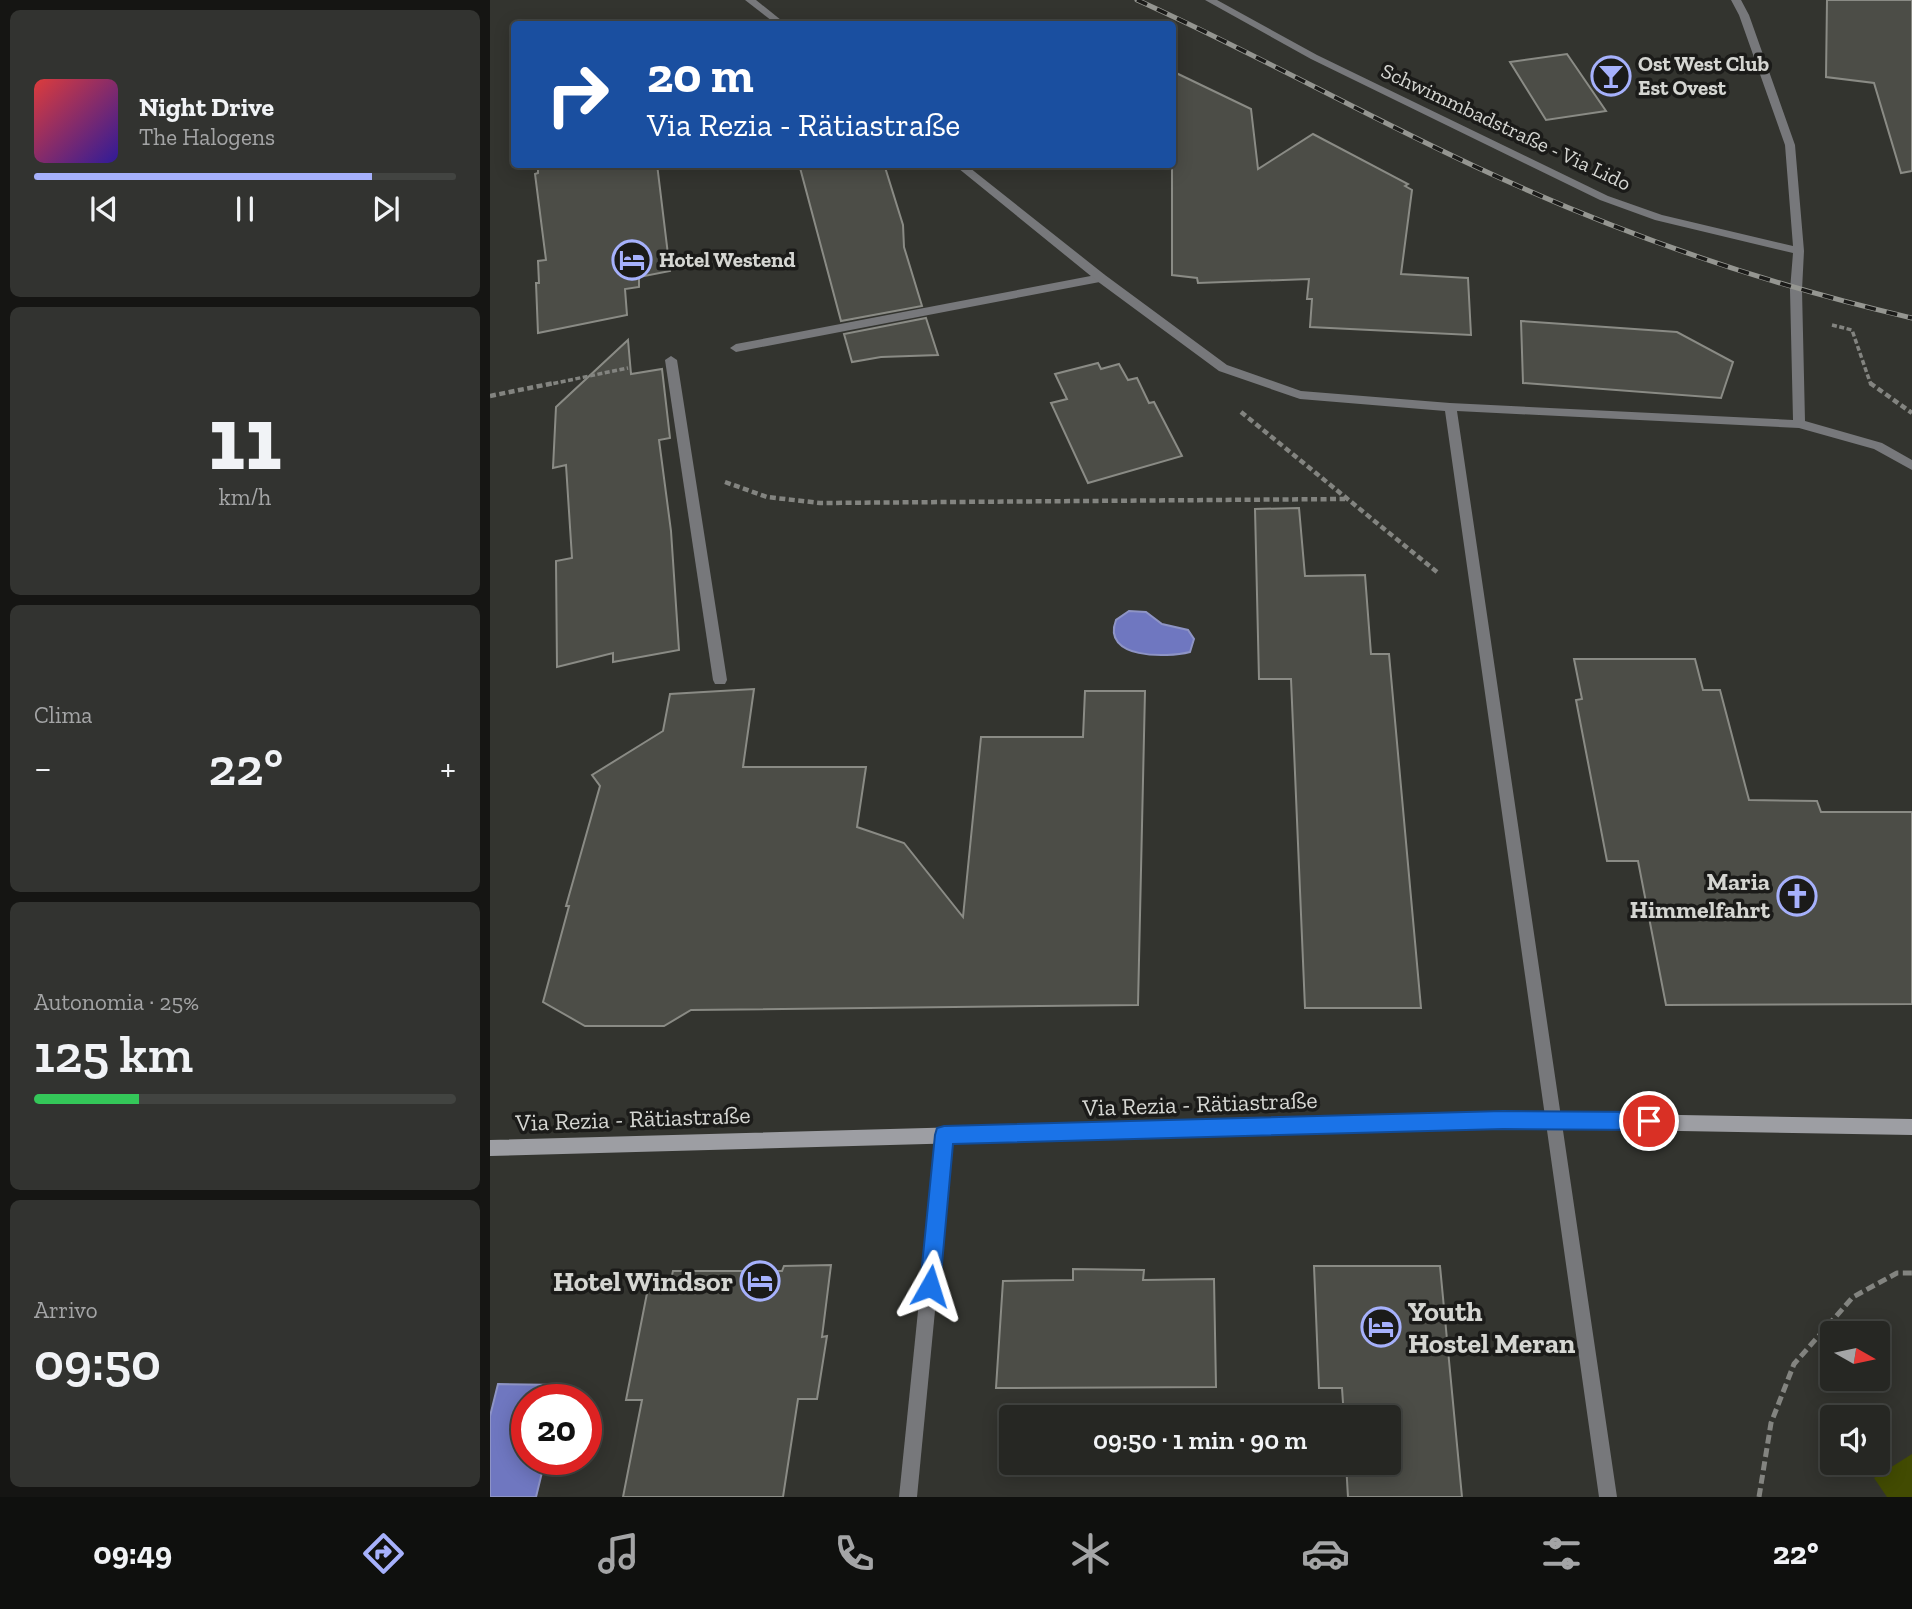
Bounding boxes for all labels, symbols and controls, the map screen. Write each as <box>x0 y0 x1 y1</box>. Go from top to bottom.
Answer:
text: 20 m <box>647 46 754 105</box>
icon: right <box>532 49 623 140</box>
place label: Ost West Club Est Ovest <box>1638 51 1770 100</box>
bar icon: Ost West Club Est Ovest <box>1590 55 1632 97</box>
street label: Schwimmbadstraße - Via Lido <box>1377 58 1635 195</box>
text: Night Drive <box>139 91 274 123</box>
text: Via Rezia - Rätiastraße <box>647 106 960 144</box>
text: The Halogens <box>139 123 275 151</box>
icon: previous <box>85 190 123 228</box>
icon: pause <box>226 190 264 228</box>
icon: next <box>367 190 405 228</box>
hotel icon: Hotel Westend <box>611 239 653 281</box>
place label: Hotel Westend <box>659 247 796 272</box>
text: 11 <box>208 383 282 492</box>
text: km/h <box>219 483 271 511</box>
text: Clima <box>34 701 92 729</box>
text: 22° <box>209 736 283 798</box>
text: − <box>34 745 52 791</box>
text: + <box>440 745 456 791</box>
place label: Maria Himmelfahrt <box>1630 867 1770 924</box>
church icon: Maria Himmelfahrt <box>1776 875 1818 917</box>
text: Autonomia · 25% <box>34 988 199 1016</box>
text: 125 km <box>34 1023 193 1085</box>
street label: Via Rezia - Rätiastraße <box>1081 1085 1318 1122</box>
pin <box>1619 1091 1679 1151</box>
street label: Via Rezia - Rätiastraße <box>514 1100 751 1137</box>
icon: arrive <box>1630 1102 1668 1140</box>
position arrow <box>893 1249 967 1323</box>
hotel icon: Hotel Windsor <box>739 1260 781 1302</box>
place label: Hotel Windsor <box>553 1265 733 1298</box>
place label: Youth Hostel Meran <box>1408 1295 1576 1360</box>
text: Arrivo <box>34 1296 97 1324</box>
hotel icon: Youth Hostel Meran <box>1360 1306 1402 1348</box>
north arrow <box>1820 1321 1890 1391</box>
map controls <box>1820 1321 1890 1475</box>
text: 09:50 <box>34 1331 161 1393</box>
speed limit sign: 20 <box>511 1384 602 1475</box>
button: sound <box>1820 1405 1890 1475</box>
text: 09:50 · 1 min · 90 m <box>1093 1424 1307 1456</box>
icon: directions <box>359 1529 408 1578</box>
icon: music <box>594 1529 643 1578</box>
icon: phone <box>830 1529 879 1578</box>
icon: climate <box>1066 1529 1115 1578</box>
icon: car <box>1301 1529 1350 1578</box>
icon: filters <box>1537 1529 1586 1578</box>
text: 09:49 <box>93 1534 172 1572</box>
text: 22° <box>1773 1534 1819 1572</box>

